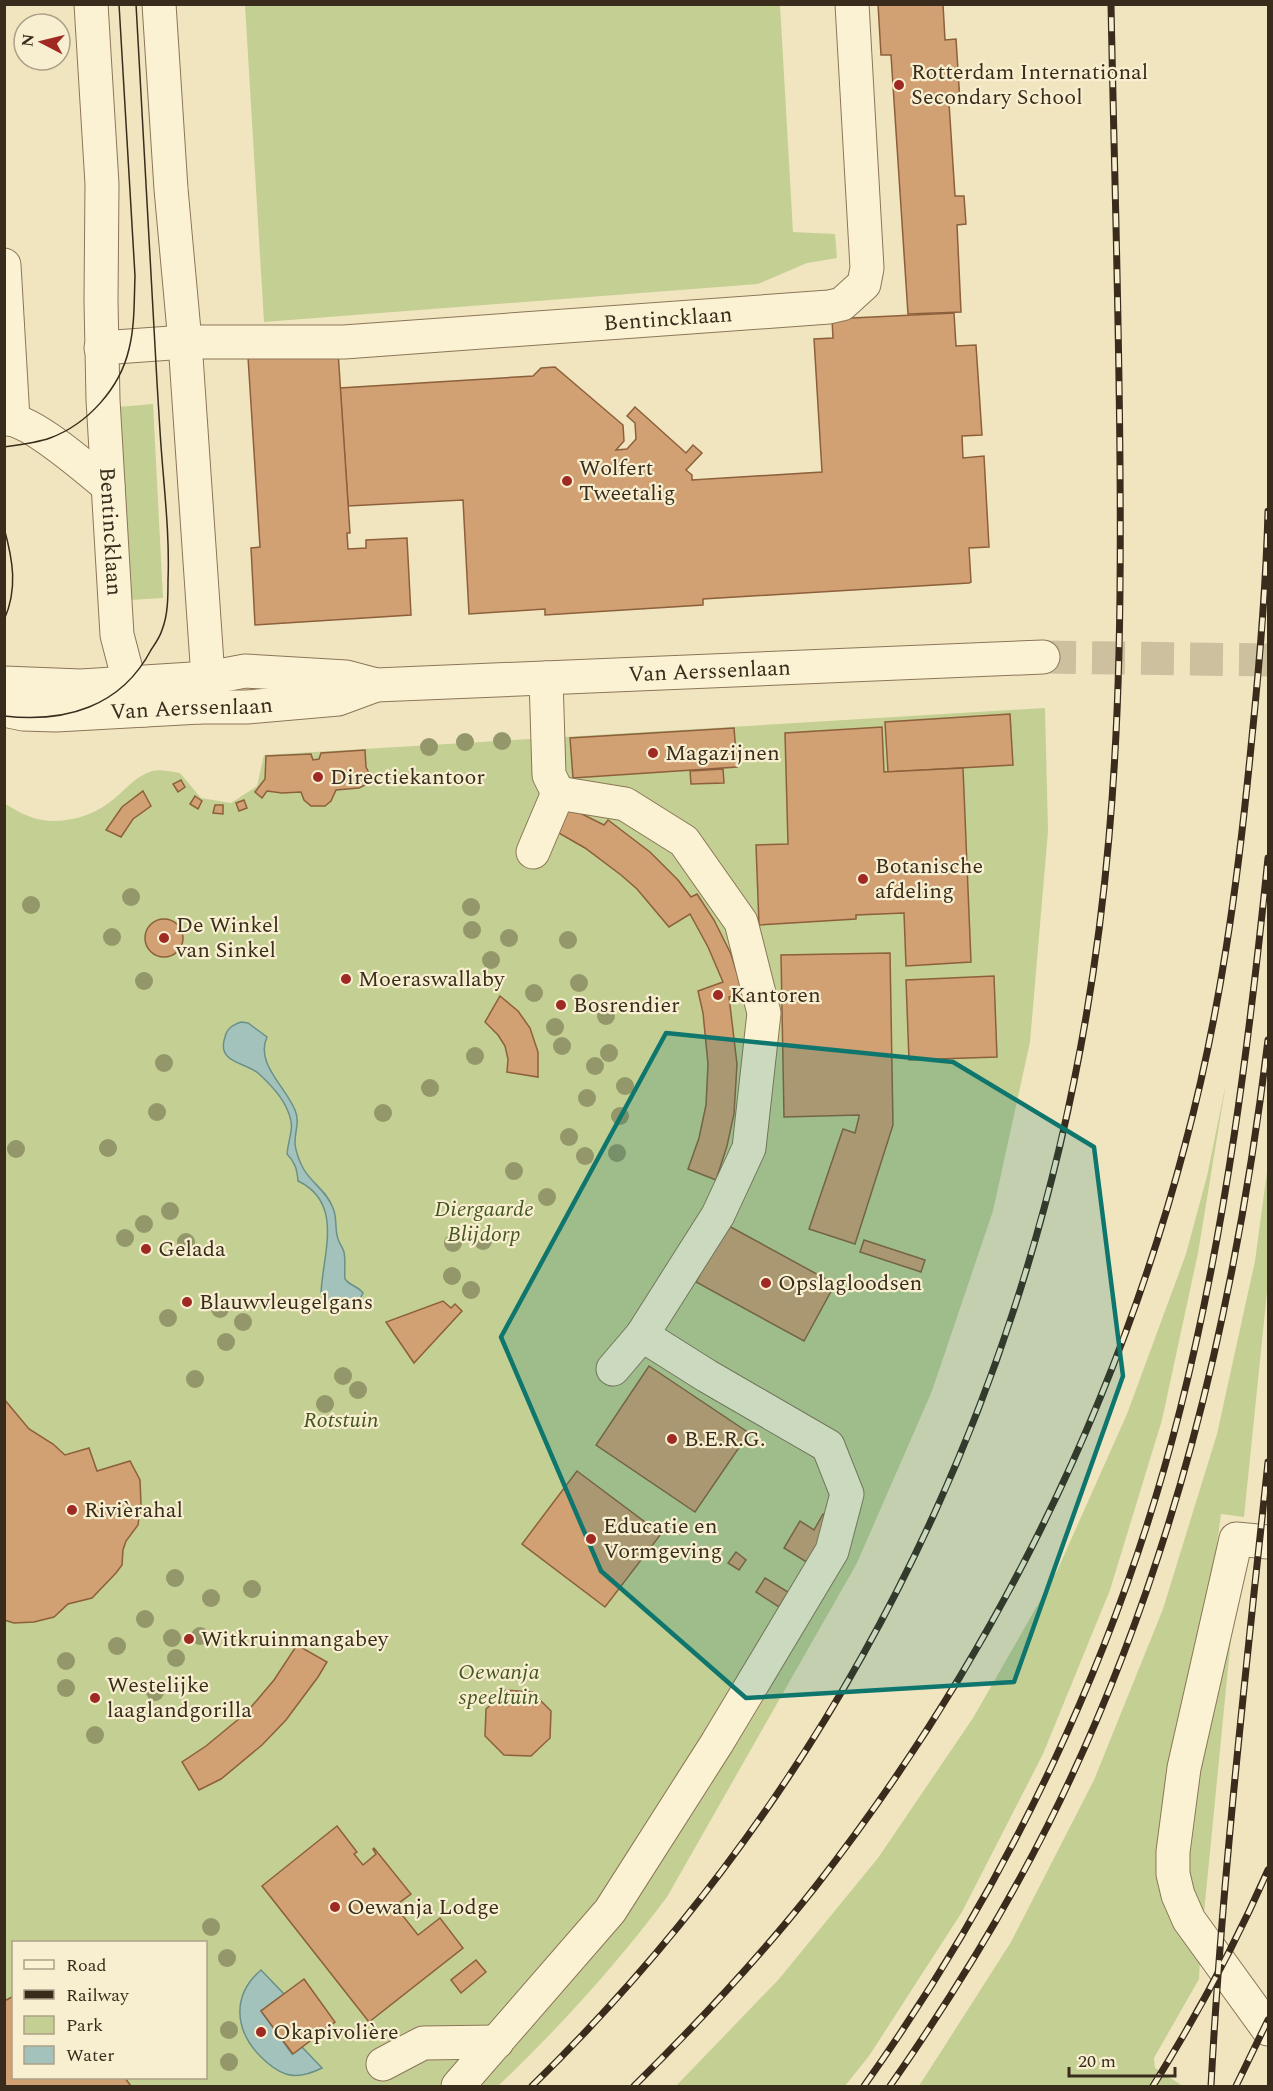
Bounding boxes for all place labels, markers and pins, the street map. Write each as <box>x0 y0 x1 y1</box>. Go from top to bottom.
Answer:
place label: Rotterdam International Secondary School <box>911 56 1148 114</box>
marker: Rotterdam International Secondary School <box>892 78 906 92</box>
place label: Wolfert Tweetalig <box>579 452 676 510</box>
marker: Wolfert Tweetalig <box>560 474 574 488</box>
place label: Magazijnen <box>665 737 780 770</box>
marker: Magazijnen <box>646 746 660 760</box>
place label: Directiekantoor <box>330 761 485 794</box>
marker: Directiekantoor <box>311 770 325 784</box>
place label: Botanische afdeling <box>875 850 983 908</box>
marker: Botanische afdeling <box>856 872 870 886</box>
place label: De Winkel van Sinkel <box>175 909 279 967</box>
marker: De Winkel van Sinkel <box>157 931 171 945</box>
place label: Moeraswallaby <box>358 963 506 996</box>
marker: Moeraswallaby <box>339 972 353 986</box>
place label: Kantoren <box>730 979 821 1012</box>
marker: Kantoren <box>711 988 725 1002</box>
place label: Bosrendier <box>573 989 680 1022</box>
marker: Bosrendier <box>554 998 568 1012</box>
place label: Gelada <box>158 1233 226 1266</box>
marker: Gelada <box>139 1242 153 1256</box>
place label: Opslagloodsen <box>778 1267 922 1300</box>
marker: Opslagloodsen <box>759 1276 773 1290</box>
place label: Blauwvleugelgans <box>199 1286 373 1319</box>
marker: Blauwvleugelgans <box>180 1295 194 1309</box>
place label: B.E.R.G. <box>684 1423 765 1456</box>
marker: B.E.R.G. <box>665 1432 679 1446</box>
place label: Rivièrahal <box>84 1494 183 1527</box>
marker: Rivièrahal <box>65 1503 79 1517</box>
place label: Educatie en Vormgeving <box>603 1510 722 1568</box>
marker: Educatie en Vormgeving <box>584 1532 598 1546</box>
place label: Witkruinmangabey <box>201 1623 390 1656</box>
marker: Witkruinmangabey <box>182 1632 196 1646</box>
place label: Westelijke laaglandgorilla <box>107 1669 252 1727</box>
marker: Westelijke laaglandgorilla <box>88 1691 102 1705</box>
place label: Oewanja Lodge <box>347 1891 499 1924</box>
marker: Oewanja Lodge <box>328 1900 342 1914</box>
place label: Okapivolière <box>273 2016 399 2049</box>
marker: Okapivolière <box>254 2025 268 2039</box>

